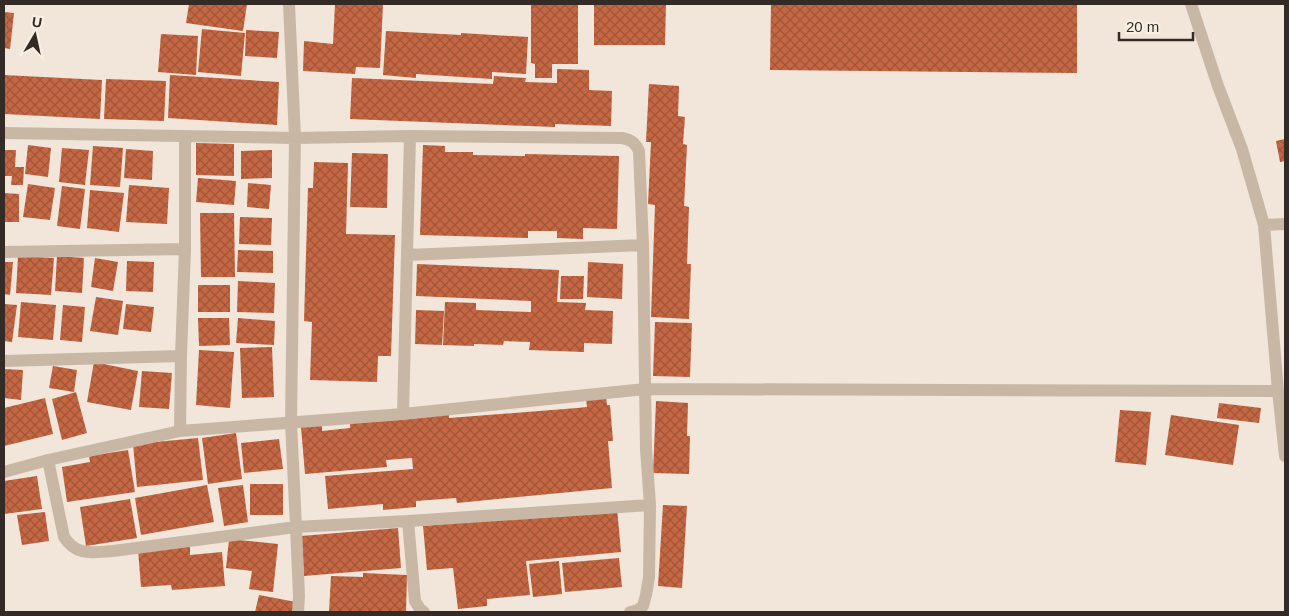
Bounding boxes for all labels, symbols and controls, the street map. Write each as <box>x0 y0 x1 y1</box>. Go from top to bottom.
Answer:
north arrow <box>10 10 60 60</box>
scale bar <box>1119 10 1193 42</box>
text: U <box>31 13 43 31</box>
text: 20 m <box>1126 18 1159 35</box>

